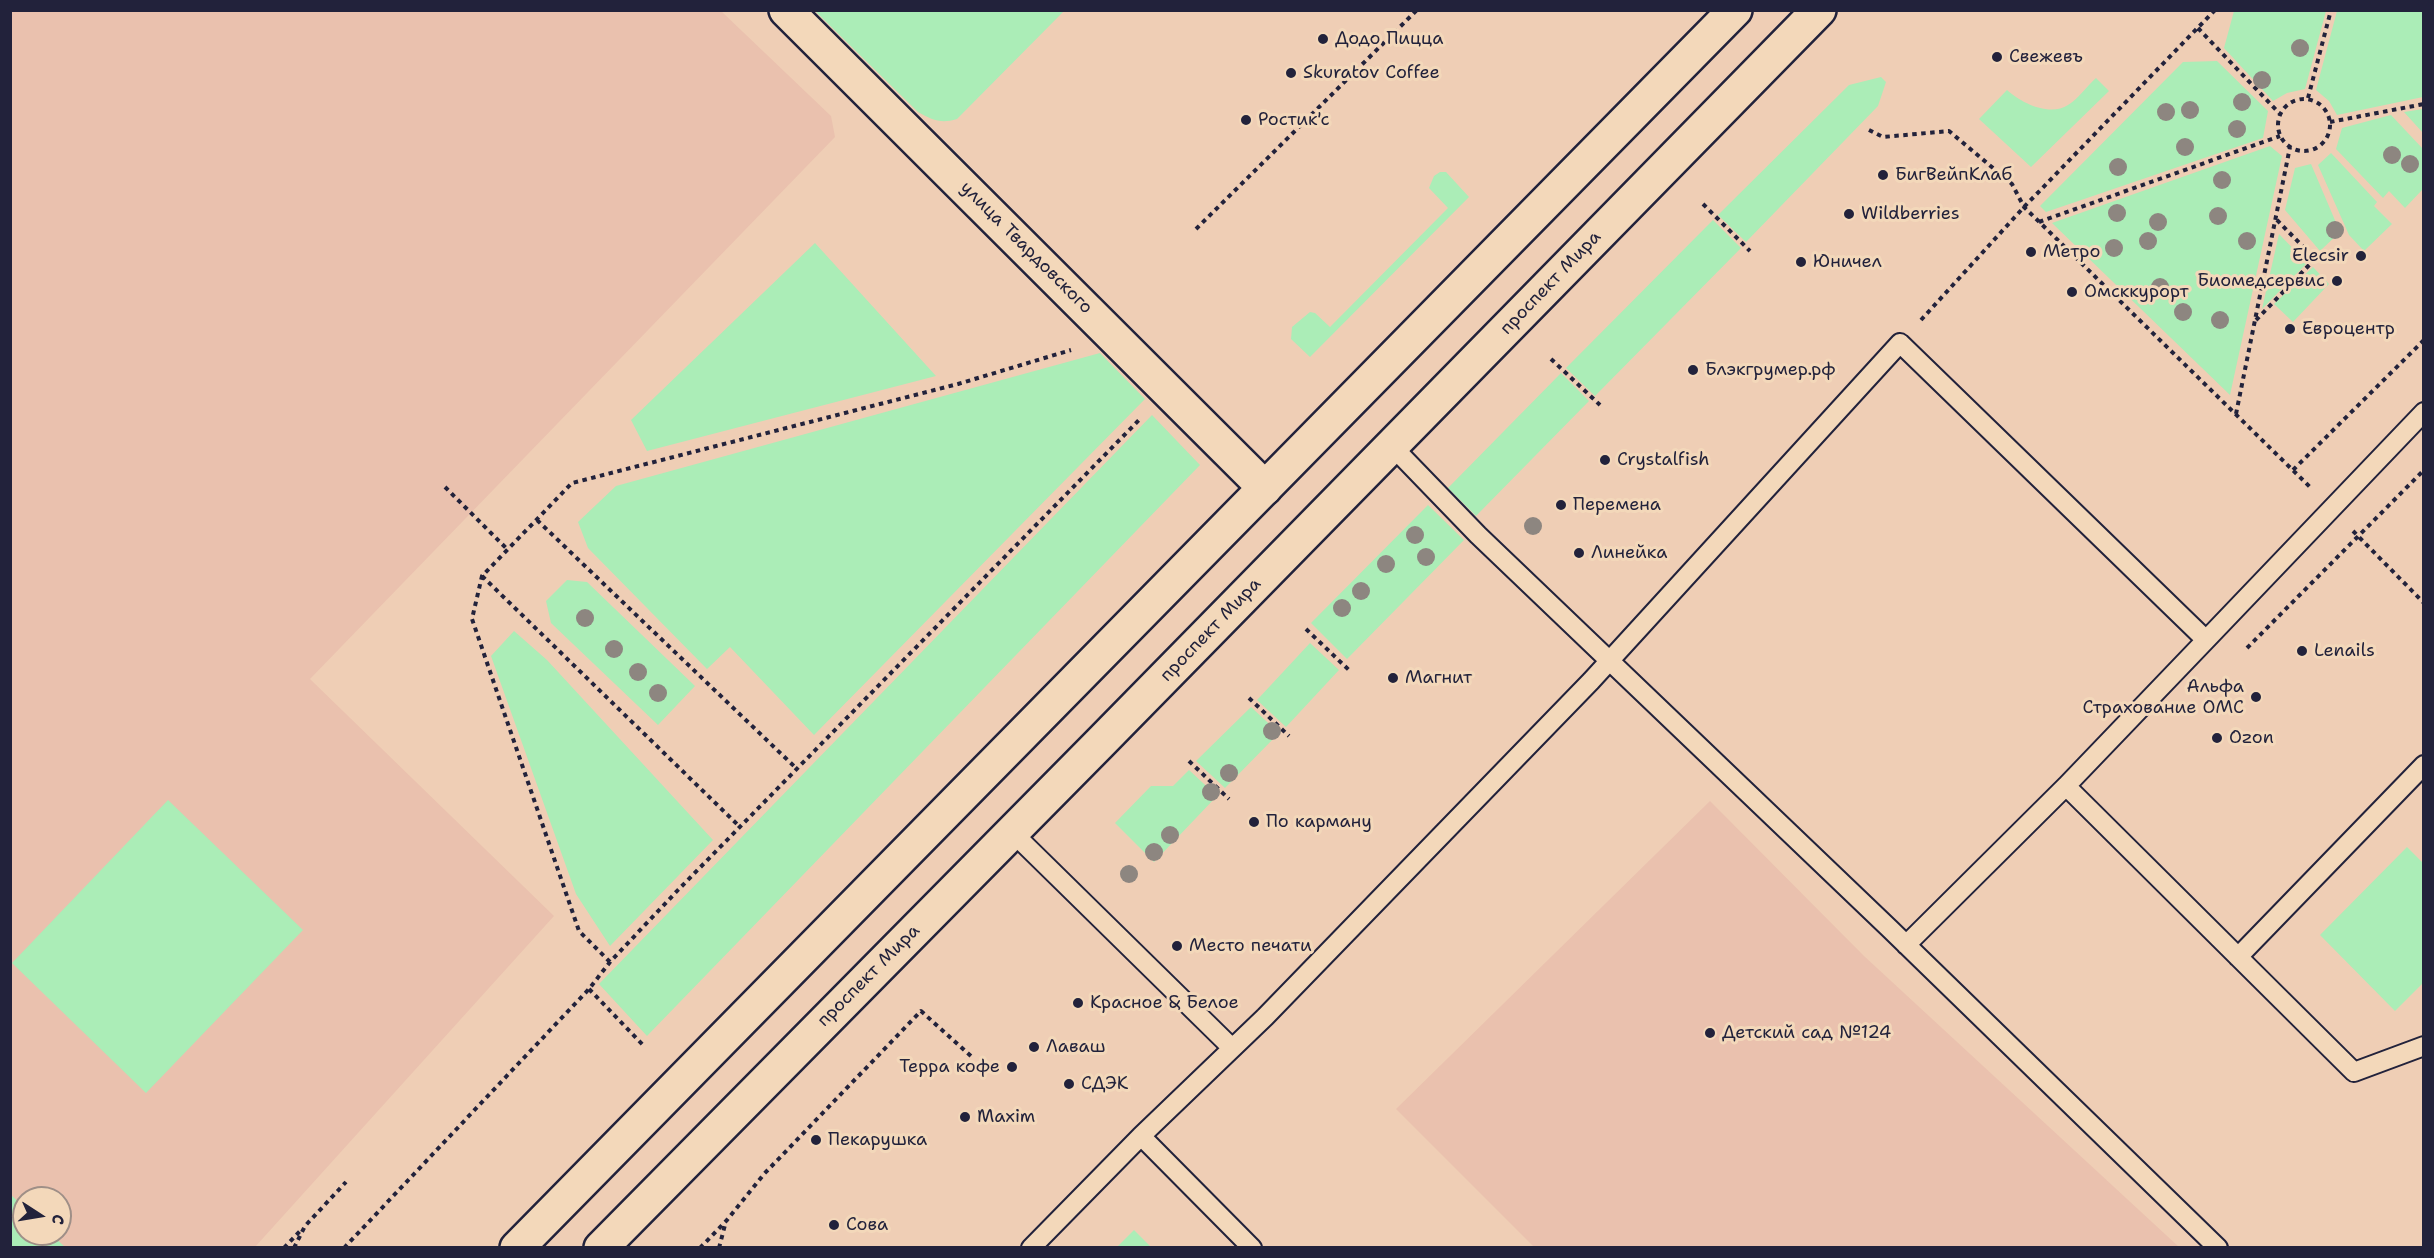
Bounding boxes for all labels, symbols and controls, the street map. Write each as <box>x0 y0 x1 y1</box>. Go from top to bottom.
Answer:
place label: Додо Пицца <box>1335 28 1443 50</box>
marker: Додо Пицца <box>1316 32 1330 46</box>
place label: Свежевъ <box>2009 46 2083 68</box>
marker: Свежевъ <box>1990 50 2004 64</box>
place label: Skuratov Coffee <box>1303 62 1440 84</box>
marker: Skuratov Coffee <box>1284 66 1298 80</box>
place label: Ростик'с <box>1258 109 1330 131</box>
marker: Ростик'с <box>1239 113 1253 127</box>
place label: БигВейпКлаб <box>1895 164 2012 186</box>
marker: БигВейпКлаб <box>1876 168 1890 182</box>
street label: улица Твардовского <box>955 177 1097 319</box>
place label: Wildberries <box>1861 203 1960 225</box>
marker: Wildberries <box>1842 207 1856 221</box>
street label: проспект Мира <box>1496 227 1606 339</box>
place label: Метро <box>2043 241 2100 263</box>
marker: Метро <box>2024 245 2038 259</box>
place label: Elecsir <box>2292 245 2349 267</box>
marker: Elecsir <box>2354 249 2368 263</box>
place label: Юничел <box>1813 251 1882 273</box>
marker: Юничел <box>1794 255 1808 269</box>
place label: Биомедсервис <box>2197 270 2325 292</box>
marker: Биомедсервис <box>2330 274 2344 288</box>
place label: Омсккурорт <box>2084 281 2189 303</box>
marker: Омсккурорт <box>2065 285 2079 299</box>
place label: Евроцентр <box>2302 318 2395 340</box>
marker: Евроцентр <box>2283 322 2297 336</box>
place label: Блэкгрумер.рф <box>1705 359 1835 381</box>
marker: Блэкгрумер.рф <box>1686 363 1700 377</box>
place label: Crystalfish <box>1617 449 1710 471</box>
marker: Crystalfish <box>1598 453 1612 467</box>
place label: Перемена <box>1573 494 1661 516</box>
marker: Перемена <box>1554 498 1568 512</box>
place label: Линейка <box>1591 542 1667 564</box>
marker: Линейка <box>1572 546 1586 560</box>
street label: проспект Мира <box>1156 574 1266 686</box>
place label: Lenails <box>2314 640 2375 662</box>
marker: Lenails <box>2295 644 2309 658</box>
place label: Магнит <box>1405 667 1472 689</box>
marker: Магнит <box>1386 671 1400 685</box>
place label: Альфа Страхование ОМС <box>2083 676 2244 718</box>
marker: Альфа Страхование ОМС <box>2249 690 2263 704</box>
place label: Ozon <box>2229 727 2274 749</box>
marker: Ozon <box>2210 731 2224 745</box>
place label: По карману <box>1266 811 1372 833</box>
marker: По карману <box>1247 815 1261 829</box>
street label: проспект Мира <box>813 920 925 1032</box>
place label: Место печати <box>1189 935 1312 957</box>
marker: Место печати <box>1170 939 1184 953</box>
place label: Красное & Белое <box>1090 992 1239 1014</box>
marker: Красное & Белое <box>1071 996 1085 1010</box>
place label: Детский сад №124 <box>1722 1022 1891 1044</box>
marker: Детский сад №124 <box>1703 1026 1717 1040</box>
place label: Лаваш <box>1046 1036 1106 1058</box>
marker: Лаваш <box>1027 1040 1041 1054</box>
place label: Терра кофе <box>899 1056 1000 1078</box>
marker: Терра кофе <box>1005 1060 1019 1074</box>
place label: СДЭК <box>1081 1073 1128 1095</box>
marker: СДЭК <box>1062 1077 1076 1091</box>
place label: Maxim <box>977 1106 1035 1128</box>
marker: Maxim <box>958 1110 972 1124</box>
place label: Пекарушка <box>828 1129 927 1151</box>
marker: Пекарушка <box>809 1133 823 1147</box>
north arrow <box>12 1186 72 1246</box>
text: С <box>47 1212 69 1226</box>
place label: Сова <box>846 1214 888 1236</box>
marker: Сова <box>827 1218 841 1232</box>

